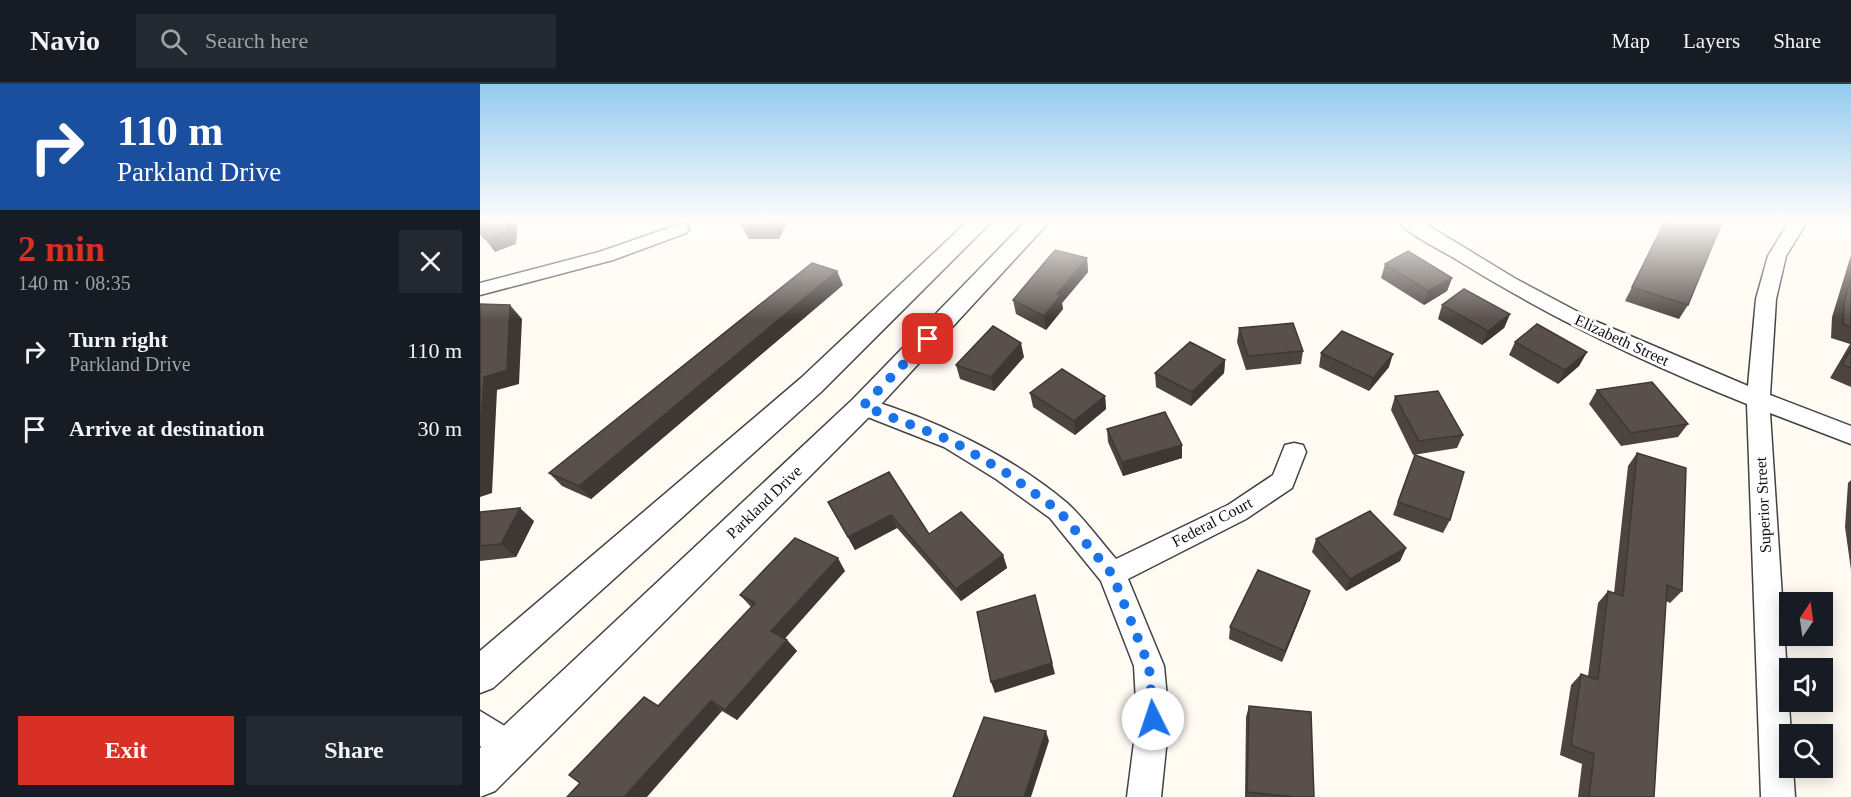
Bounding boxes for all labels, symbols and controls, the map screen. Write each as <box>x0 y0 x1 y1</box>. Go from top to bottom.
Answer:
search box <box>136 14 556 68</box>
text: Navio <box>30 25 100 56</box>
icon: search <box>157 25 190 58</box>
text: Search here <box>205 28 308 53</box>
text: Map <box>1612 29 1650 53</box>
text: Layers <box>1683 29 1740 53</box>
text: Share <box>1773 29 1821 53</box>
icon: right <box>18 108 96 186</box>
text: 110 m <box>117 108 223 154</box>
text: Parkland Drive <box>117 157 281 187</box>
text: 2 min <box>18 229 105 269</box>
button: close <box>399 230 462 293</box>
text: 140 m · 08:35 <box>18 272 131 294</box>
street label: Elizabeth Street <box>1572 311 1672 369</box>
pin <box>902 313 953 364</box>
icon: arrive <box>911 322 944 355</box>
text: Turn right <box>69 327 168 352</box>
icon: right <box>18 335 51 368</box>
text: 110 m <box>407 338 462 363</box>
text: Parkland Drive <box>69 353 191 375</box>
icon: arrive <box>18 413 51 446</box>
text: Arrive at destination <box>69 416 265 441</box>
text: 30 m <box>417 416 462 441</box>
street label: Superior Street <box>1752 456 1775 554</box>
street label: Parkland Drive <box>723 462 805 542</box>
street label: Federal Court <box>1169 493 1256 550</box>
north arrow <box>1779 592 1833 646</box>
map controls <box>1779 592 1833 778</box>
button: sound <box>1779 658 1833 712</box>
position arrow <box>1121 687 1185 751</box>
button: Exit <box>18 716 234 785</box>
button: Share <box>246 716 462 785</box>
button: search <box>1779 724 1833 778</box>

